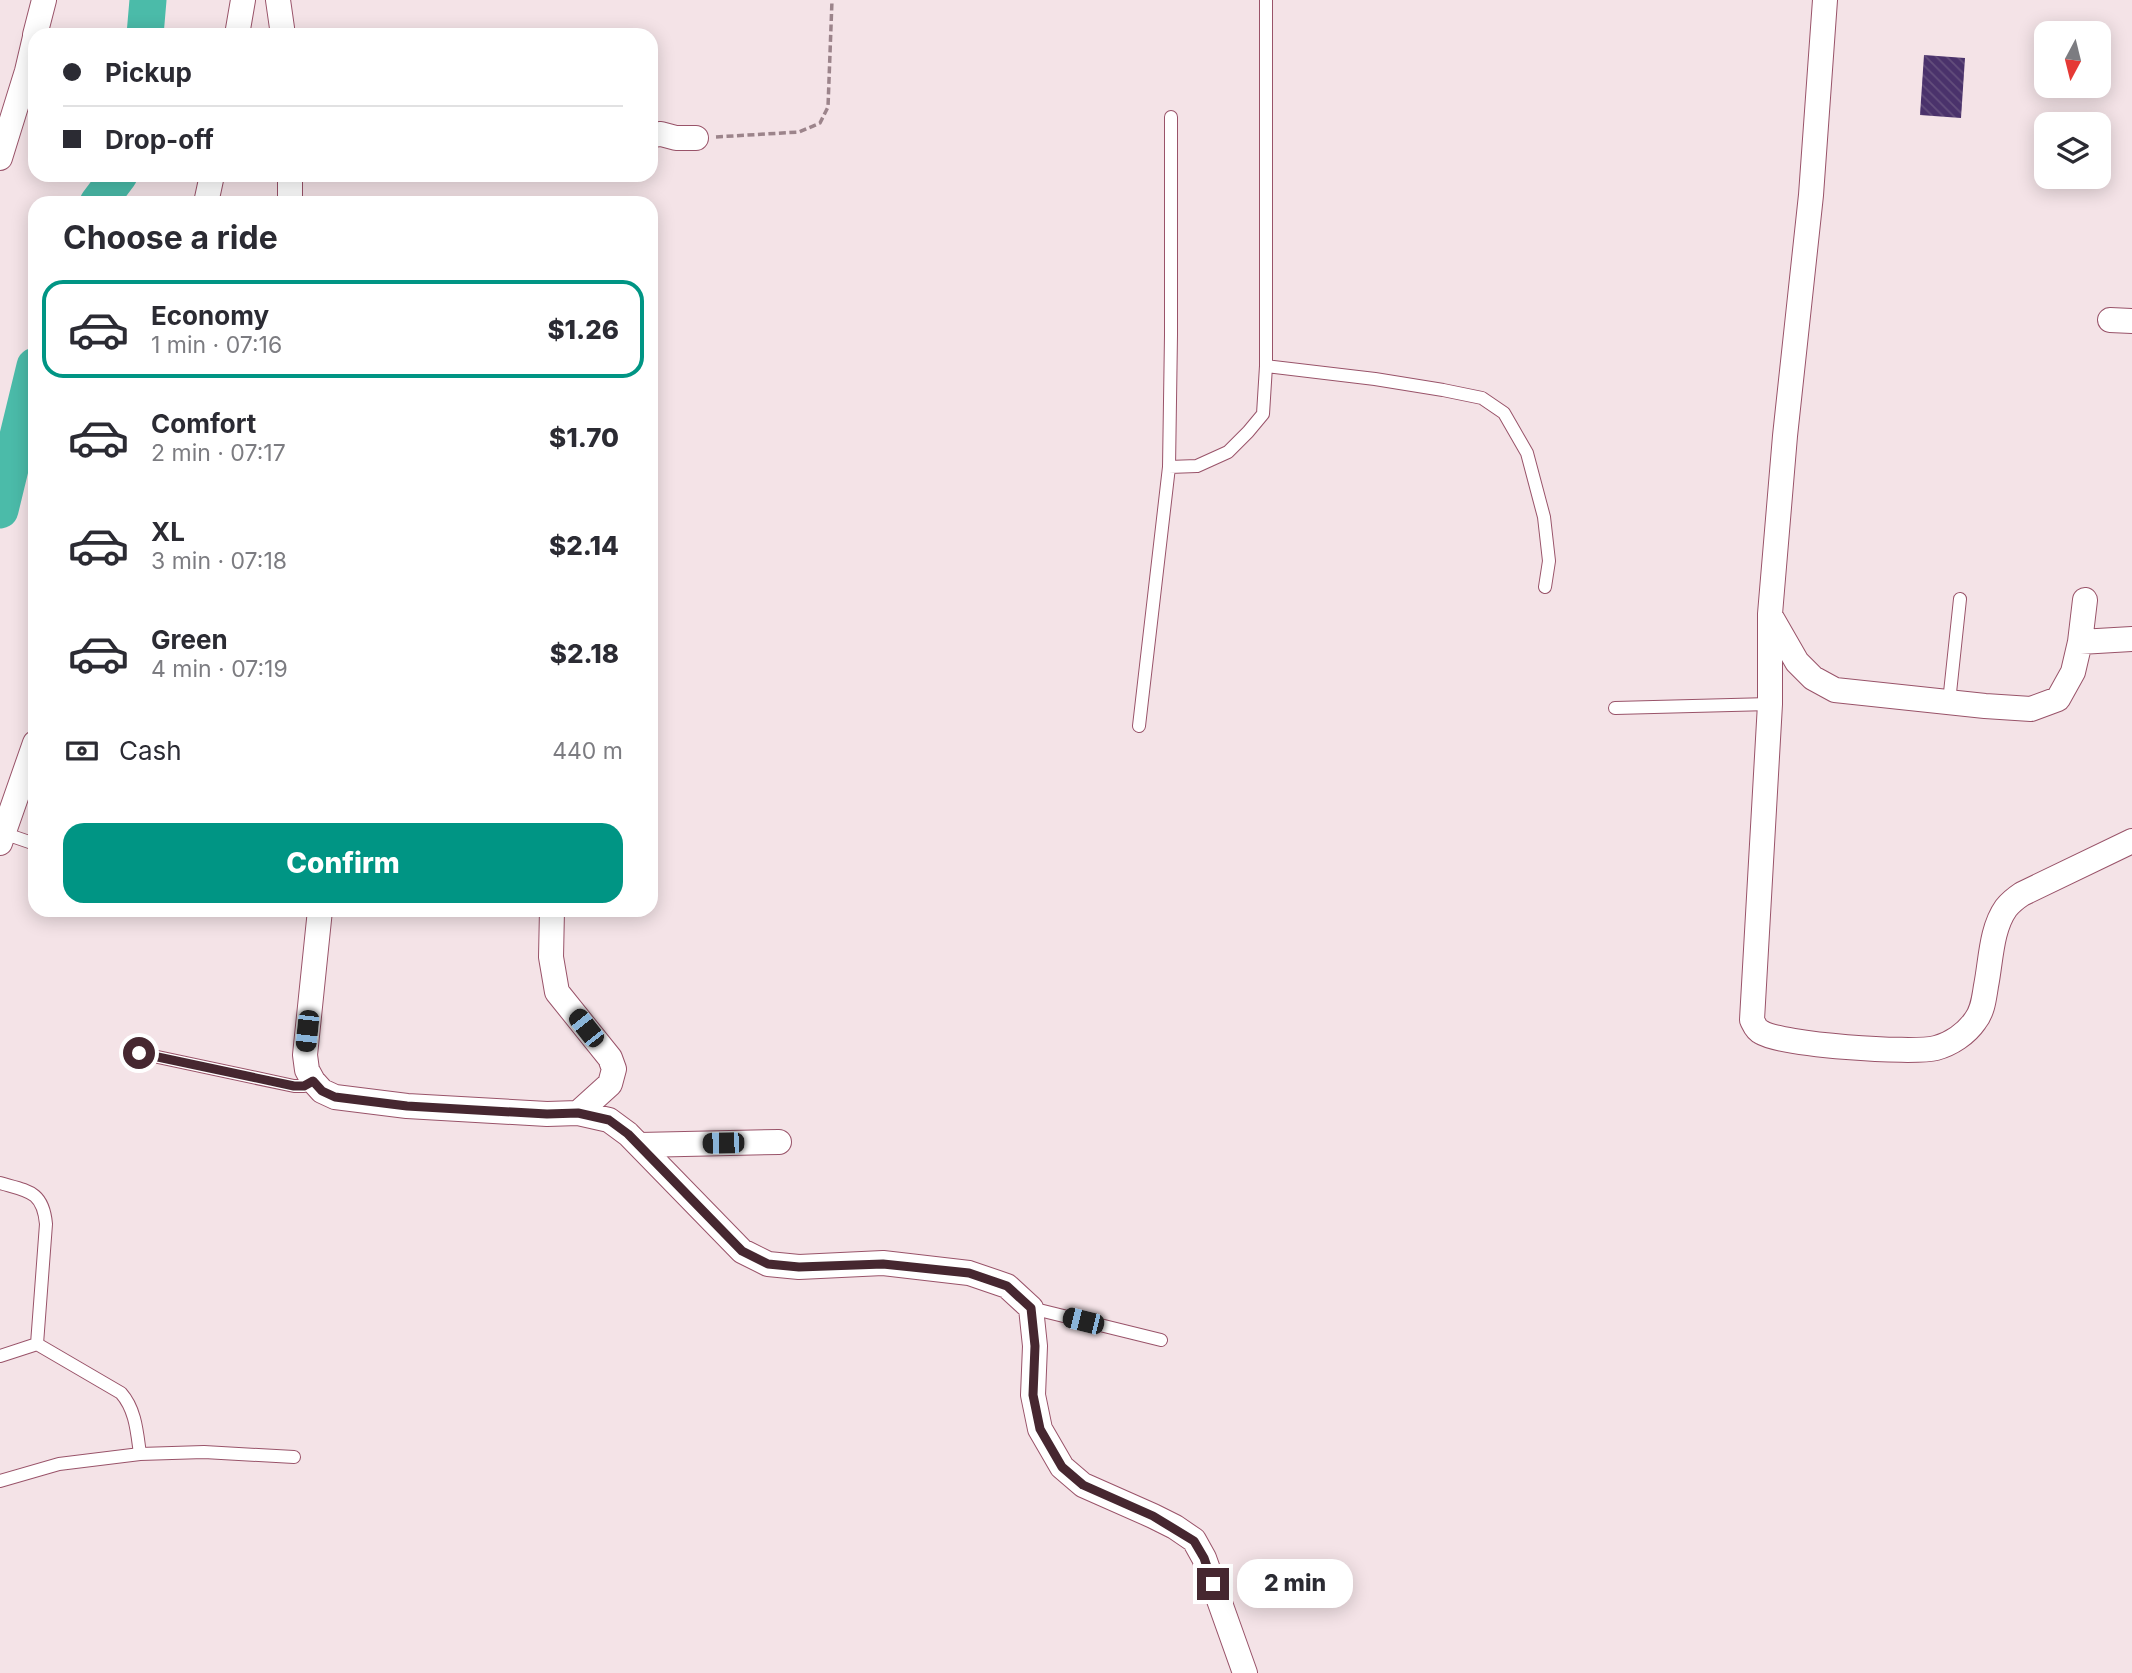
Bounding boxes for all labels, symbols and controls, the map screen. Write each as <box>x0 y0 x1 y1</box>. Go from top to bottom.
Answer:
north arrow <box>2034 21 2110 98</box>
map controls <box>2034 21 2111 189</box>
text: Pickup <box>105 57 192 88</box>
button: layers <box>2034 112 2111 189</box>
text: Drop-off <box>105 124 214 155</box>
text: Choose a ride <box>63 218 278 257</box>
icon: car <box>67 298 130 361</box>
text: Economy <box>151 300 269 331</box>
text: $1.26 <box>547 314 619 345</box>
text: 1 min · 07:16 <box>151 331 282 359</box>
icon: car <box>67 406 130 469</box>
text: Comfort <box>151 408 256 439</box>
text: $1.70 <box>549 422 619 453</box>
text: 2 min · 07:17 <box>151 439 286 467</box>
icon: car <box>67 514 130 577</box>
text: XL <box>151 516 185 547</box>
text: $2.14 <box>549 530 619 561</box>
text: 3 min · 07:18 <box>151 547 287 575</box>
icon: car <box>67 622 130 685</box>
text: Green <box>151 624 228 655</box>
text: $2.18 <box>550 638 619 669</box>
text: 4 min · 07:19 <box>151 655 288 683</box>
icon: cash <box>63 732 101 770</box>
text: Cash <box>119 735 182 766</box>
text: 440 m <box>552 737 623 765</box>
button: Confirm <box>63 823 623 903</box>
car <box>565 1005 608 1051</box>
car <box>295 1009 320 1053</box>
route start <box>123 1037 155 1069</box>
car <box>702 1132 745 1154</box>
car <box>1061 1306 1106 1336</box>
callout: 2 min <box>1238 1560 1353 1608</box>
route end <box>1197 1568 1229 1600</box>
text: 2 min <box>1264 1569 1326 1597</box>

